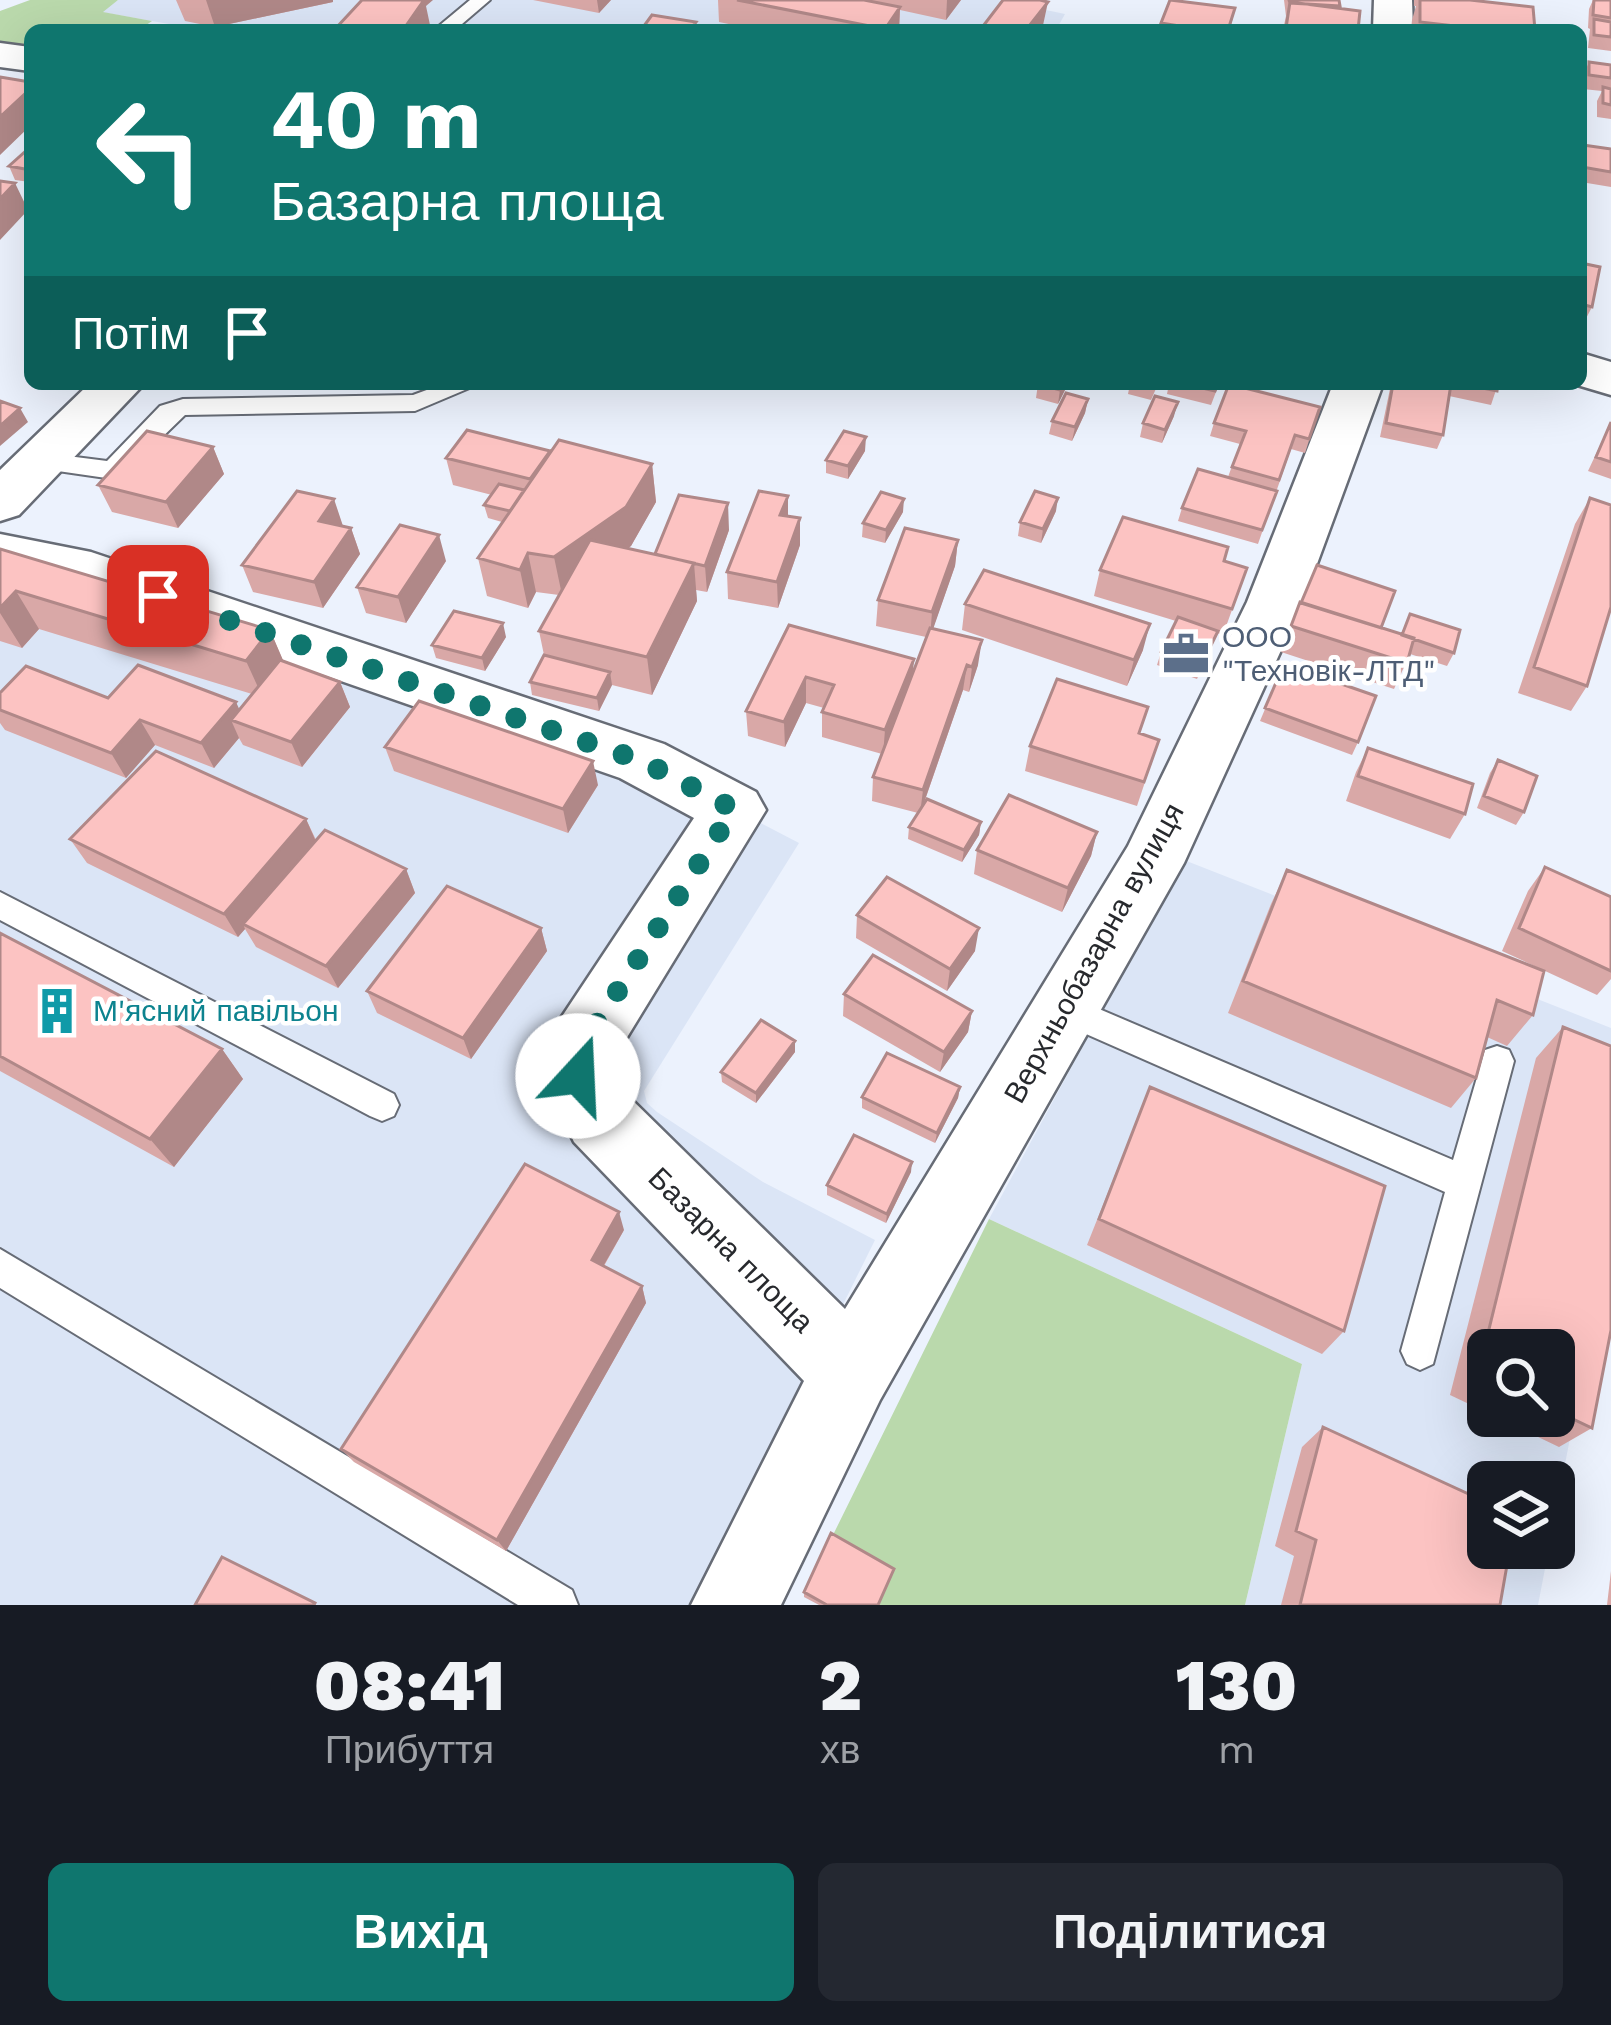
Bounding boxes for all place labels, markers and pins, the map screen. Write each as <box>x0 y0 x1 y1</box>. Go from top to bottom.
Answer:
pin <box>107 545 209 647</box>
place label: ООО "Техновік-ЛТД" <box>1222 619 1435 688</box>
office icon: ООО "Техновік-ЛТД" <box>1161 629 1211 679</box>
building icon: М'ясний павільон <box>32 986 82 1036</box>
place label: М'ясний павільон <box>93 993 339 1028</box>

